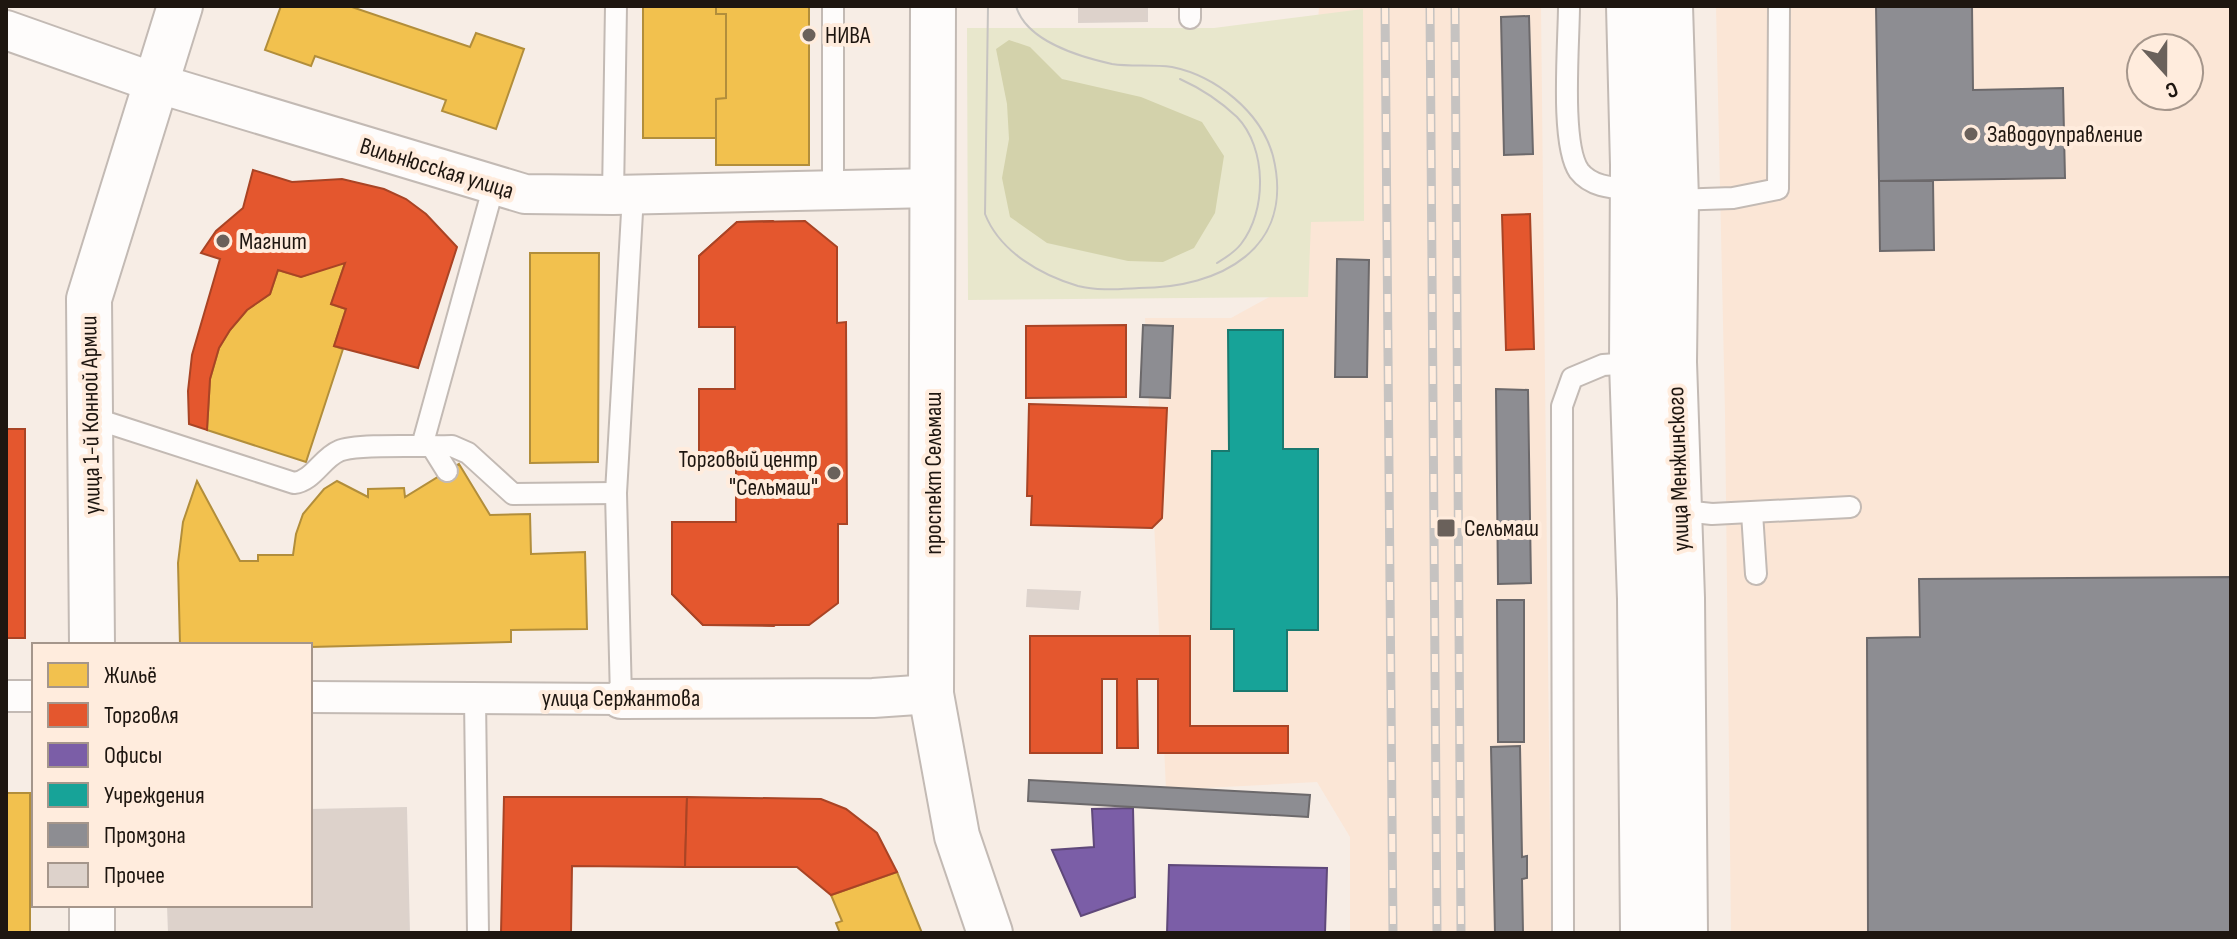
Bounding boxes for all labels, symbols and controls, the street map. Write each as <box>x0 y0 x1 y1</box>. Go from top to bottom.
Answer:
place label: НИВА <box>825 21 871 50</box>
marker: НИВА <box>800 26 818 44</box>
north arrow <box>2125 32 2205 112</box>
text: С <box>2162 75 2182 104</box>
place label: Заводоуправление <box>1987 120 2143 149</box>
marker: Заводоуправление <box>1962 125 1980 143</box>
street label: Вильнюсская улица <box>356 131 517 206</box>
place label: Магнит <box>239 227 307 256</box>
marker: Магнит <box>214 232 232 250</box>
street label: улица 1-й Конной Армии <box>74 315 107 515</box>
street label: улица Менжинского <box>1661 386 1696 552</box>
street label: проспект Сельмаш <box>919 392 948 554</box>
place label: Торговый центр "Сельмаш" <box>679 445 818 502</box>
marker: Торговый центр "Сельмаш" <box>825 464 843 482</box>
place label: Сельмаш <box>1464 514 1539 543</box>
marker: Сельмаш <box>1435 517 1457 539</box>
legend <box>32 643 312 907</box>
text: Жильё <box>104 661 157 690</box>
street label: улица Сержантова <box>542 684 700 713</box>
text: Торговля <box>104 701 179 730</box>
text: Офисы <box>104 741 162 770</box>
text: Учреждения <box>104 781 205 810</box>
text: Промзона <box>104 821 186 850</box>
text: Прочее <box>104 861 165 890</box>

